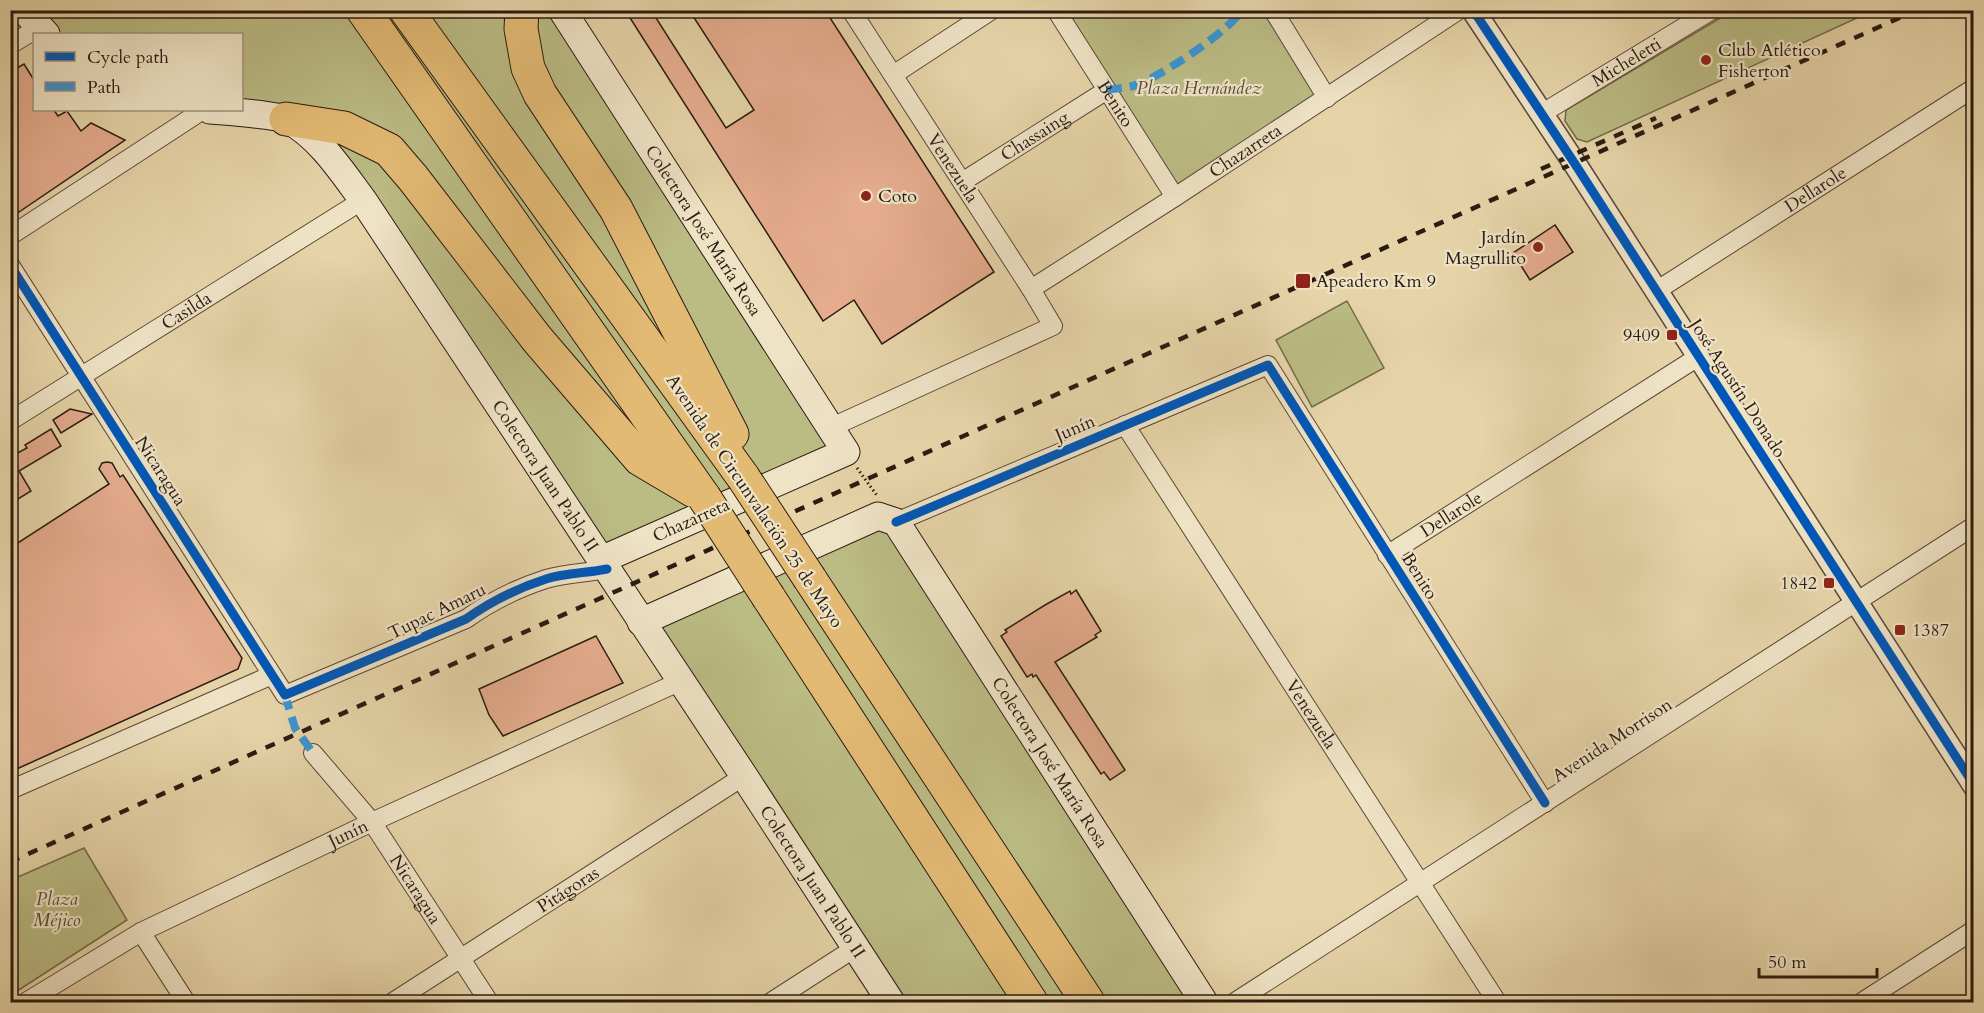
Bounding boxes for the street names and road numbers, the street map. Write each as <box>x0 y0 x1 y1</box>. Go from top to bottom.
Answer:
street label: Micheletti <box>1587 32 1666 93</box>
street label: Benito <box>1091 76 1140 132</box>
street label: Chassaing <box>996 105 1075 167</box>
street label: Chazarreta <box>1204 118 1287 184</box>
street label: Venezuela <box>921 129 984 208</box>
street label: Colectora José María Rosa <box>639 140 768 321</box>
street label: Dellarole <box>1780 161 1851 219</box>
street label: Casilda <box>157 286 217 336</box>
street label: José Agustín Donado <box>1682 311 1792 463</box>
street label: Avenida de Circunvalación 25 de Mayo <box>660 370 849 633</box>
street label: Colectora Juan Pablo II <box>486 395 604 557</box>
street label: Junín <box>1048 409 1100 449</box>
street label: Nicaragua <box>129 432 193 511</box>
street label: Dellarole <box>1416 486 1487 544</box>
street label: Chazarreta <box>649 492 734 549</box>
street label: Benito <box>1395 548 1444 605</box>
street label: Tupac Amaru <box>384 577 490 646</box>
street label: Colectora José María Rosa <box>985 672 1114 853</box>
street label: Venezuela <box>1279 675 1343 754</box>
street label: Avenida Morrison <box>1547 692 1678 789</box>
street label: Colectora Juan Pablo II <box>753 801 871 963</box>
street label: Junín <box>321 813 373 855</box>
street label: Nicaragua <box>383 850 447 929</box>
street label: Pitágoras <box>532 861 604 919</box>

